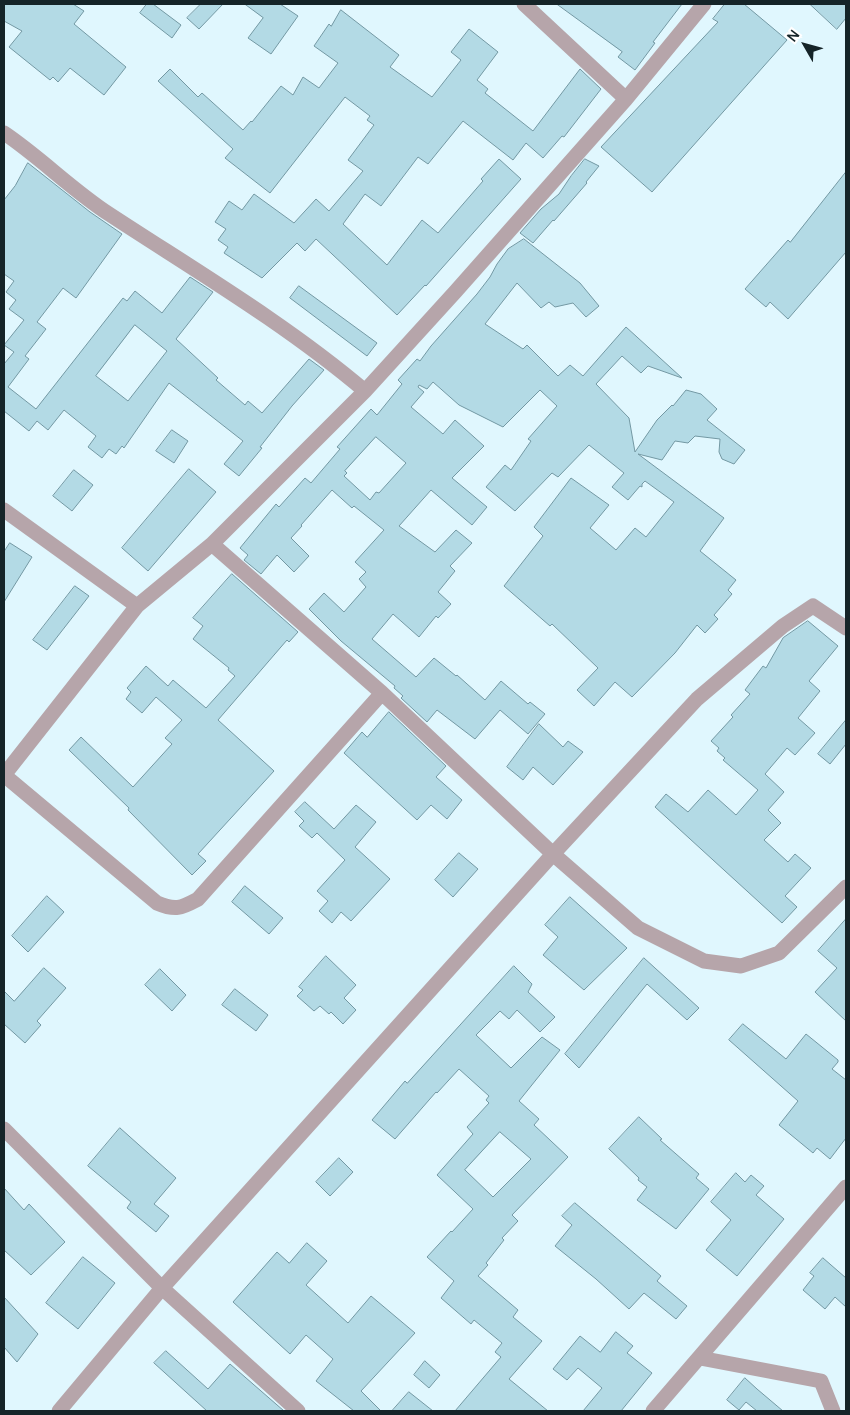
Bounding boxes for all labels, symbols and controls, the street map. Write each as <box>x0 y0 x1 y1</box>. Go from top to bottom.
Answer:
north arrow <box>780 20 830 70</box>
text: N <box>782 26 803 45</box>

